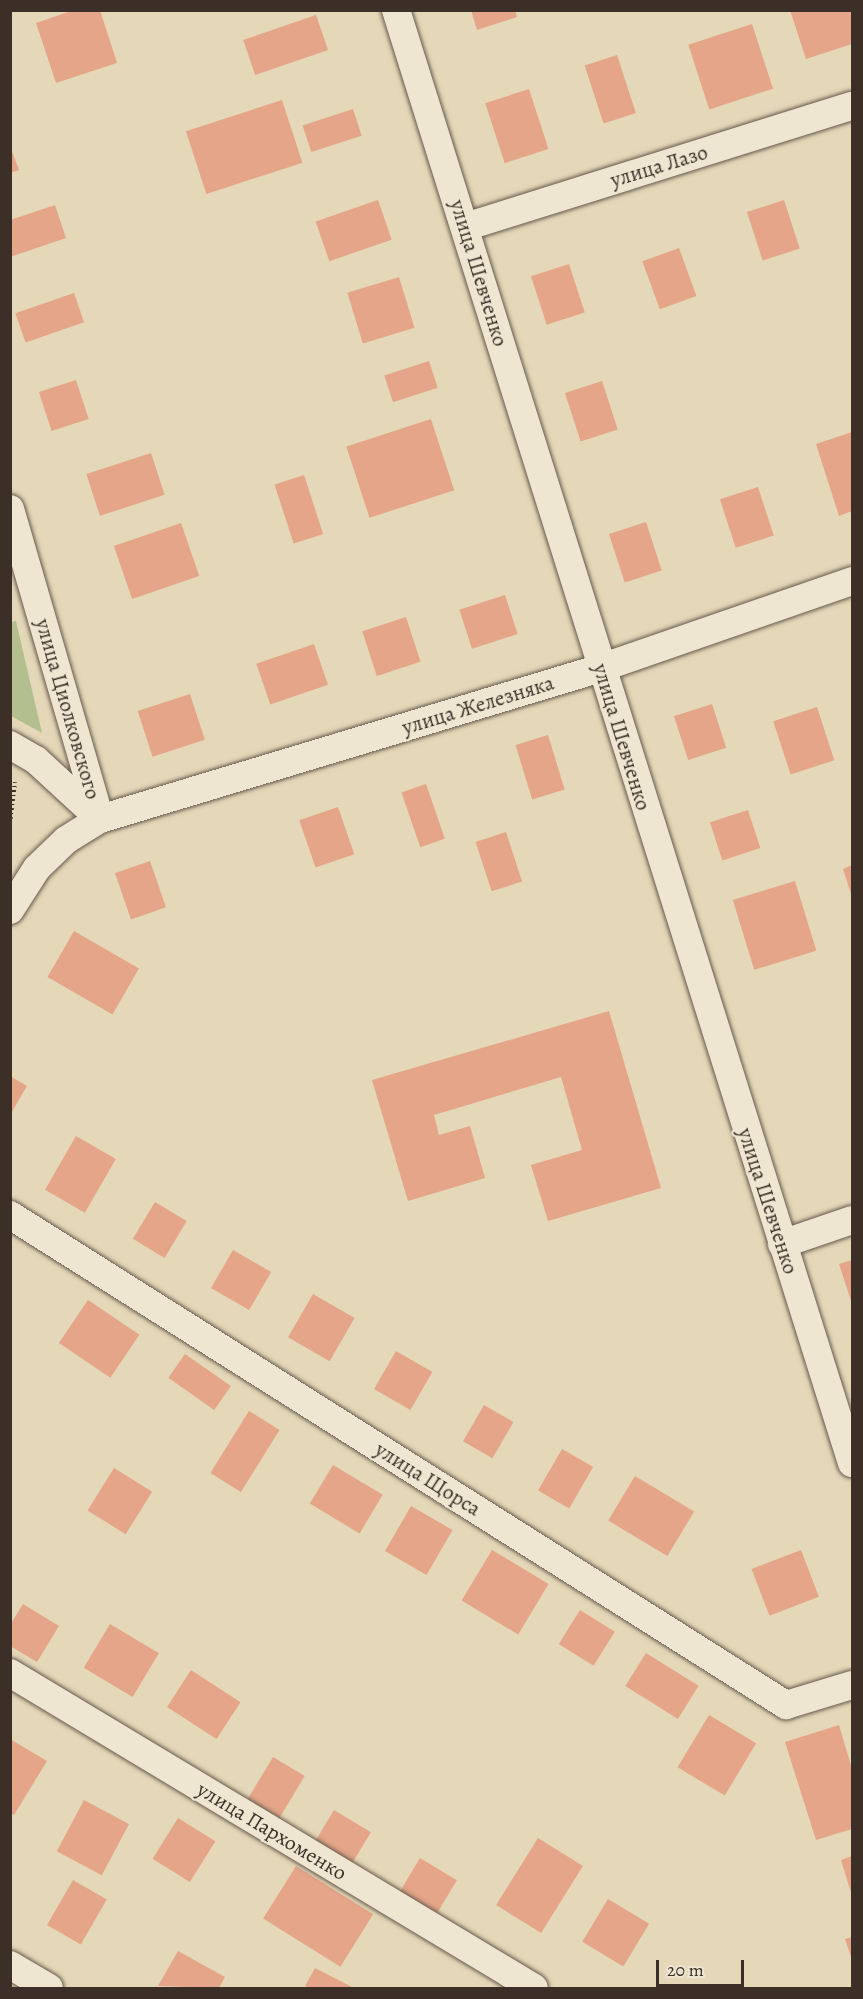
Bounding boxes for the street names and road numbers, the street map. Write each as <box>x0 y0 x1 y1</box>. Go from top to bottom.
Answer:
street label: улица Лазо <box>607 139 711 193</box>
street label: улица Шевченко <box>445 197 513 349</box>
street label: улица Циолковского <box>30 616 106 802</box>
street label: улица Шевченко <box>588 661 656 813</box>
street label: улица Железняка <box>399 670 557 740</box>
street label: улица Шевченко <box>732 1125 804 1277</box>
street label: улица Щорса <box>371 1437 485 1521</box>
street label: улица Пархоменко <box>193 1776 351 1886</box>

